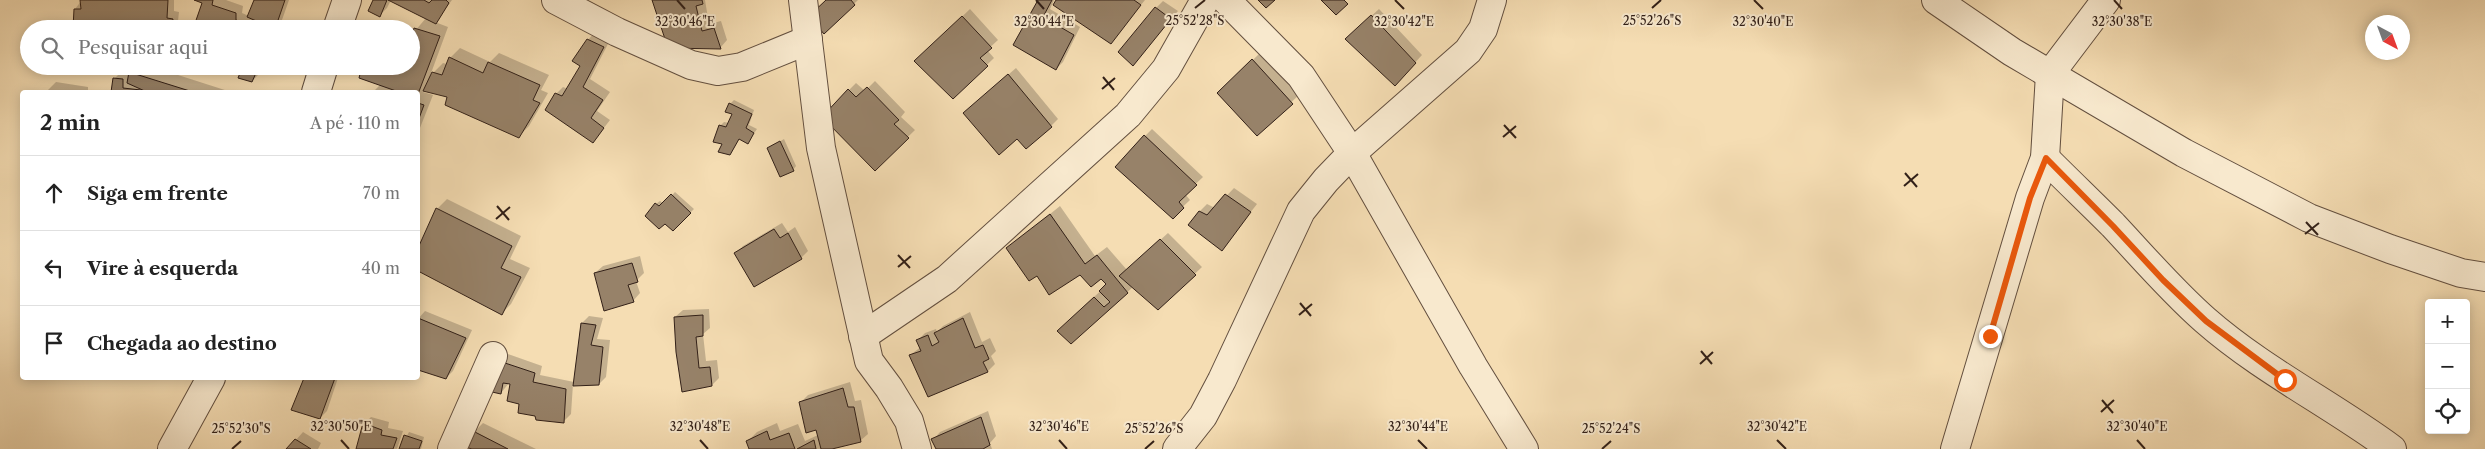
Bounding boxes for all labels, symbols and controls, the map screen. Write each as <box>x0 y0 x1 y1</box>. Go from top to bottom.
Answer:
text: 25°52'28"S <box>1165 13 1225 28</box>
text: 25°52'26"S <box>1623 13 1681 28</box>
text: 32°30'46"E <box>655 14 715 29</box>
text: 32°30'44"E <box>1014 14 1074 29</box>
text: 32°30'42"E <box>1374 14 1434 29</box>
text: 32°30'40"E <box>1733 14 1793 29</box>
text: 32°30'38"E <box>2092 14 2152 29</box>
north arrow <box>2365 15 2410 60</box>
search box <box>20 20 420 75</box>
icon: search <box>38 34 66 62</box>
text: Pesquisar aqui <box>78 36 208 59</box>
text: 2 min <box>40 110 100 135</box>
text: A pé · 110 m <box>310 113 400 133</box>
icon: ahead <box>40 179 68 207</box>
text: Siga em frente <box>87 182 228 205</box>
text: 70 m <box>363 183 400 203</box>
icon: left <box>40 254 68 282</box>
text: Vire à esquerda <box>87 257 238 280</box>
text: 40 m <box>361 258 400 278</box>
map controls <box>2425 299 2470 434</box>
button: + <box>2425 299 2470 344</box>
route end <box>1979 325 2002 348</box>
icon: arrive <box>40 329 68 357</box>
text: Chegada ao destino <box>87 332 277 355</box>
button: − <box>2425 344 2470 389</box>
route start <box>2274 369 2297 392</box>
button: locate <box>2425 389 2470 434</box>
text: 32°30'50"E <box>310 419 372 434</box>
text: 32°30'48"E <box>670 419 730 434</box>
text: 32°30'46"E <box>1029 419 1089 434</box>
text: 32°30'44"E <box>1388 419 1448 434</box>
text: 32°30'42"E <box>1747 419 1807 434</box>
text: 32°30'40"E <box>2107 419 2167 434</box>
text: 25°52'30"S <box>211 421 271 436</box>
text: 25°52'26"S <box>1125 421 1183 436</box>
text: 25°52'24"S <box>1582 421 1640 436</box>

